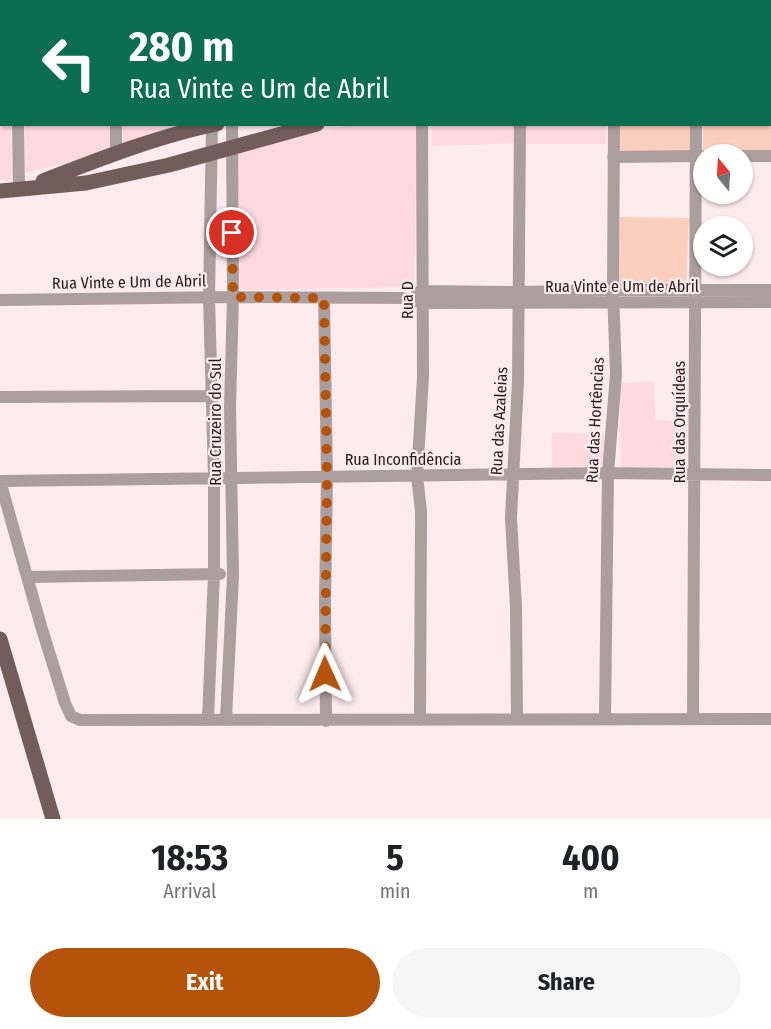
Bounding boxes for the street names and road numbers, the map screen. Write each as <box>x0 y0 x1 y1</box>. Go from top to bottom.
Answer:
street label: Rua Vinte e Um de Abril <box>52 271 206 293</box>
street label: Rua Vinte e Um de Abril <box>545 277 699 296</box>
street label: Rua D <box>398 281 417 319</box>
street label: Rua das Hortências <box>582 356 608 483</box>
street label: Rua Cruzeiro do Sul <box>206 358 225 486</box>
street label: Rua das Orquídeas <box>670 361 689 483</box>
street label: Rua das Azaleias <box>487 366 511 476</box>
street label: Rua Inconfidência <box>345 450 462 469</box>

